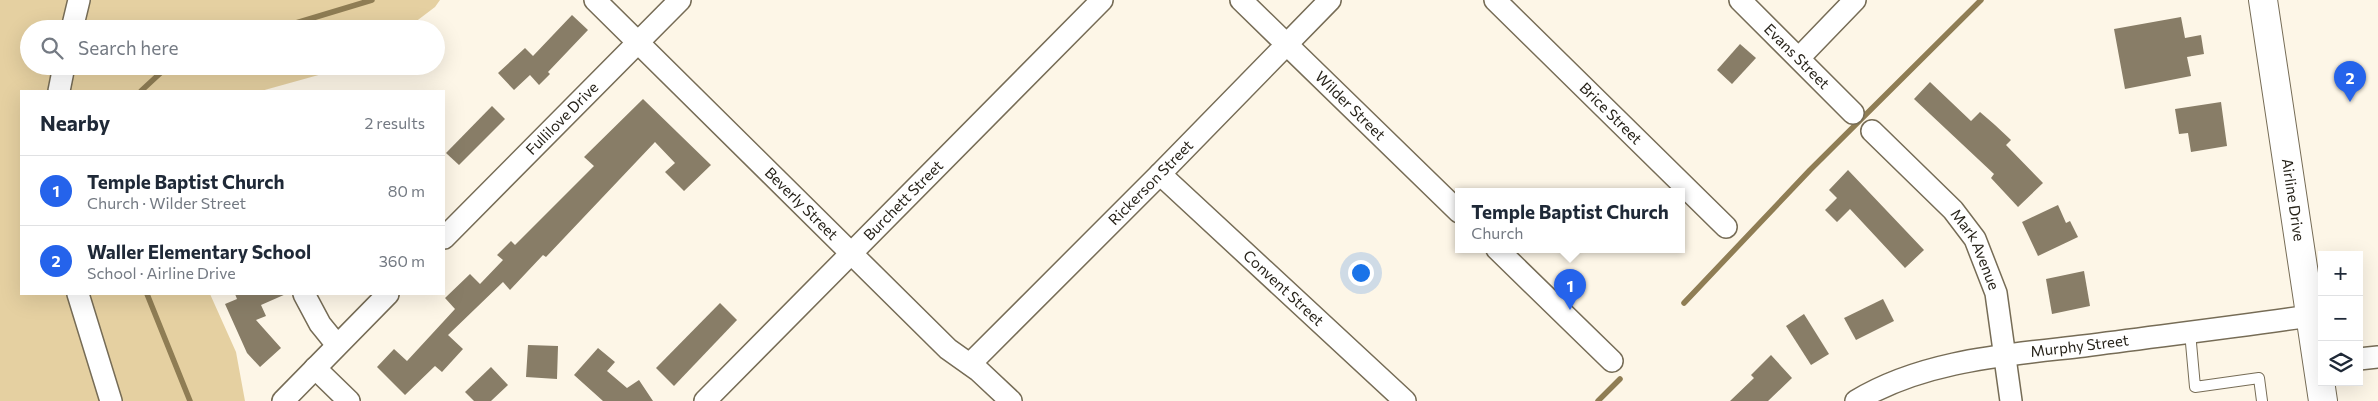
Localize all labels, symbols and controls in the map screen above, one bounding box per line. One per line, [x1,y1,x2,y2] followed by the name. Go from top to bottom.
[20,20,445,75] search box
[1761,20,1834,92] street label: Evans Street
[38,34,66,62] icon: search
[78,36,178,59] text: Search here
[2334,61,2366,102] pin: 2
[1312,67,1390,143] street label: Wilder Street
[522,78,602,158] street label: Fullilove Drive
[1576,78,1646,147] street label: Brice Street
[40,110,110,135] text: Nearby
[364,113,425,132] text: 2 results
[1104,136,1196,228] street label: Rickerson Street
[859,156,946,244] street label: Burchett Street
[2279,157,2309,242] street label: Airline Drive
[762,163,842,243] street label: Beverly Street
[87,170,285,193] text: Temple Baptist Church
[52,181,60,200] text: 1
[388,181,425,200] text: 80 m
[1455,188,1685,253] popup
[87,193,246,212] text: Church · Wilder Street
[1471,200,1669,223] text: Temple Baptist Church
[1947,205,2004,292] street label: Mark Avenue
[1471,223,1523,242] text: Church
[87,240,311,263] text: Waller Elementary School
[1240,246,1328,329] street label: Convent Street
[51,251,61,270] text: 2
[379,251,425,270] text: 360 m
[2318,251,2363,386] map controls
[2318,251,2363,296] button: +
[1348,260,1374,286] your location
[87,263,236,282] text: School · Airline Drive
[1554,269,1586,310] pin: 1
[2318,296,2363,341] button: −
[2029,330,2130,360] street label: Murphy Street
[2318,341,2363,386] button: layers

